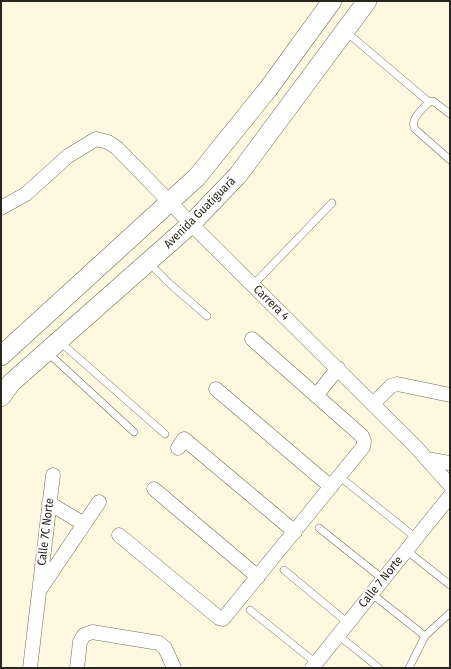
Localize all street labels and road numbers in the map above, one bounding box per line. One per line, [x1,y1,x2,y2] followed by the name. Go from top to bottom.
[161,174,239,252] street label: Avenida Guatiguará
[250,282,292,324] street label: Carrera 4
[35,497,57,567] street label: Calle 7C Norte
[356,553,406,611] street label: Calle 7 Norte

